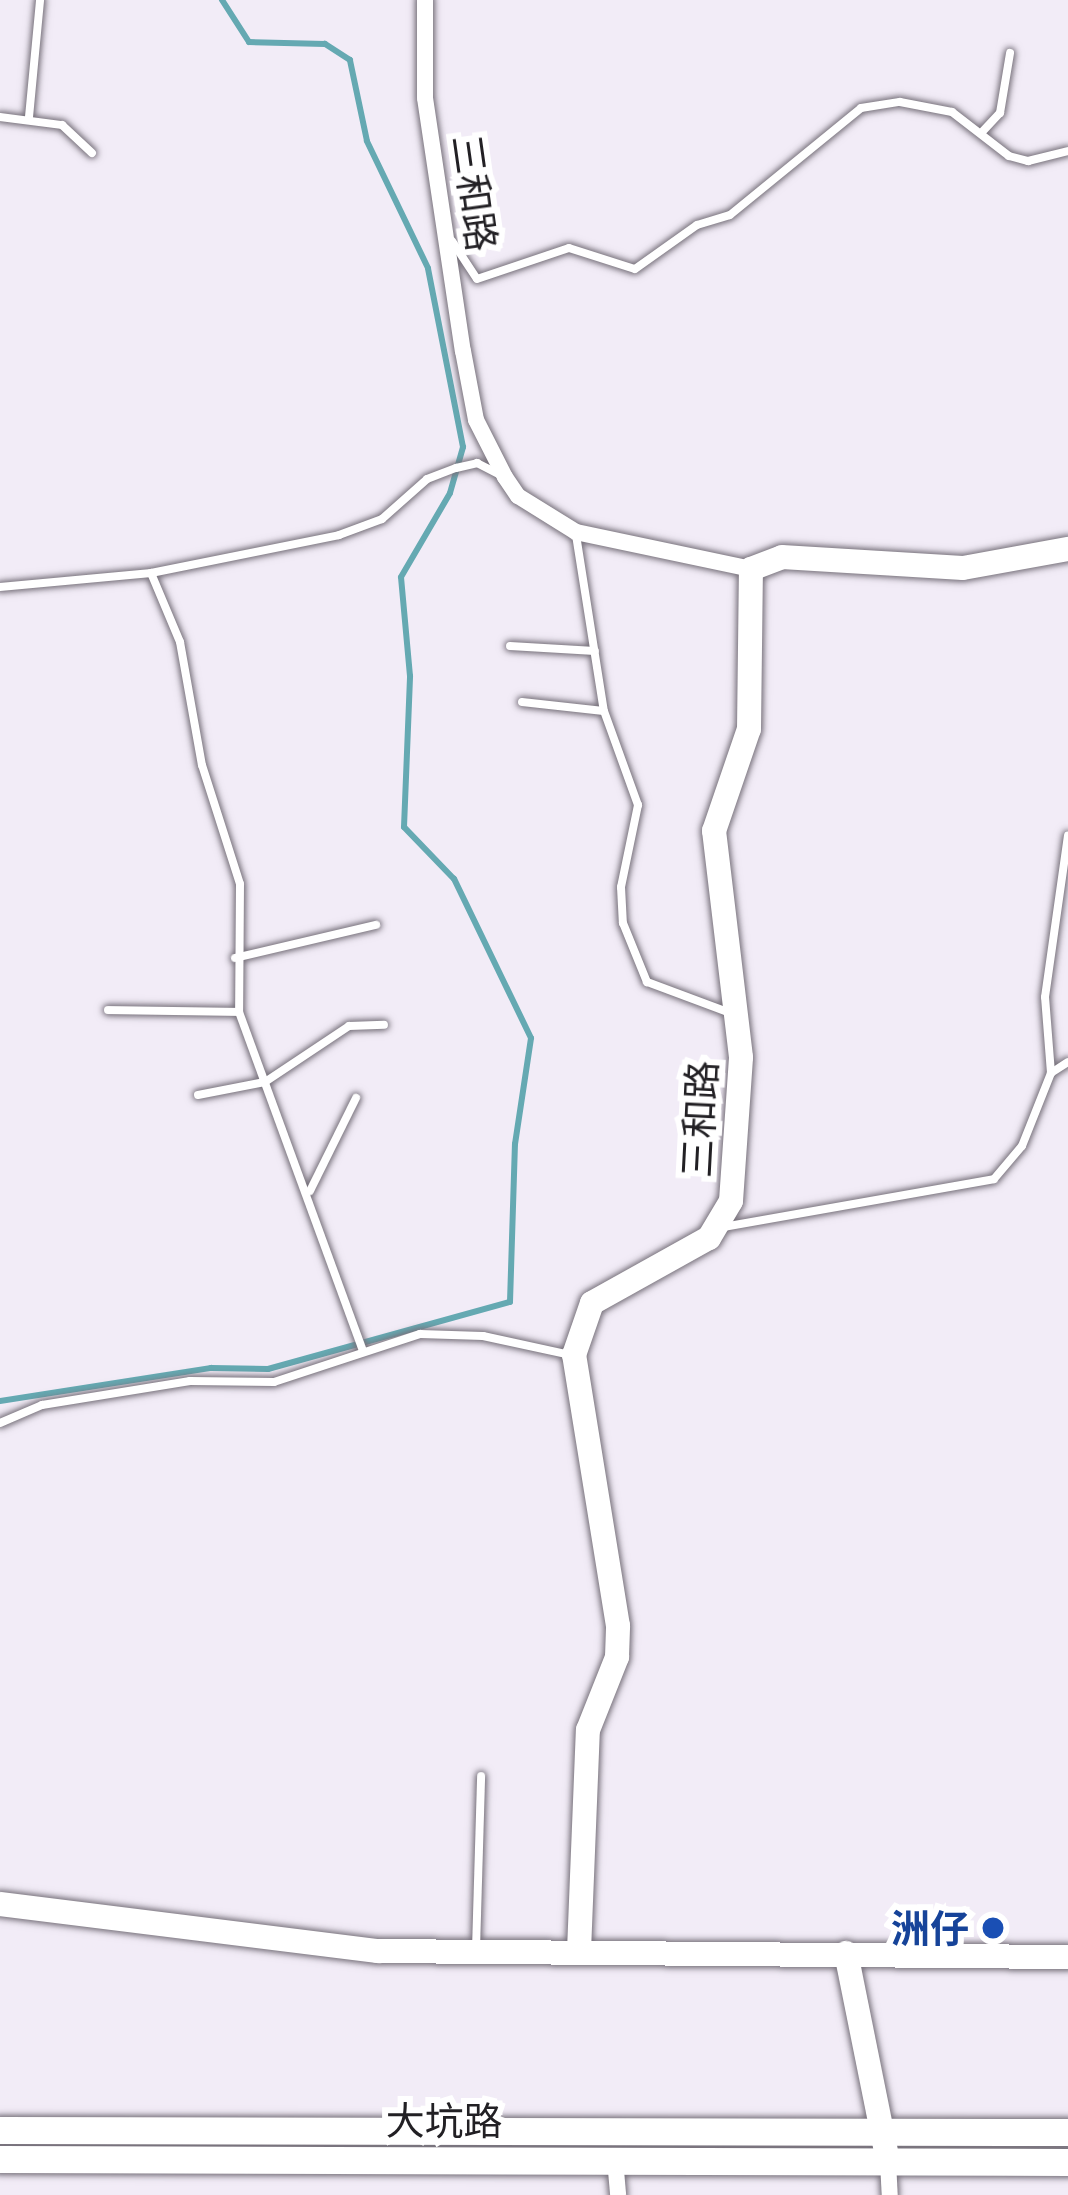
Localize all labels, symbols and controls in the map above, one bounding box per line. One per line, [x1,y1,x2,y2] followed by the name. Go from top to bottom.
[444,132,506,254] street label: 三和路
[673,1059,725,1179] street label: 三和路
[891,1905,969,1951] place label: 洲仔
[980,1915,1006,1941] marker: 洲仔
[386,2097,502,2143] street label: 大坑路

